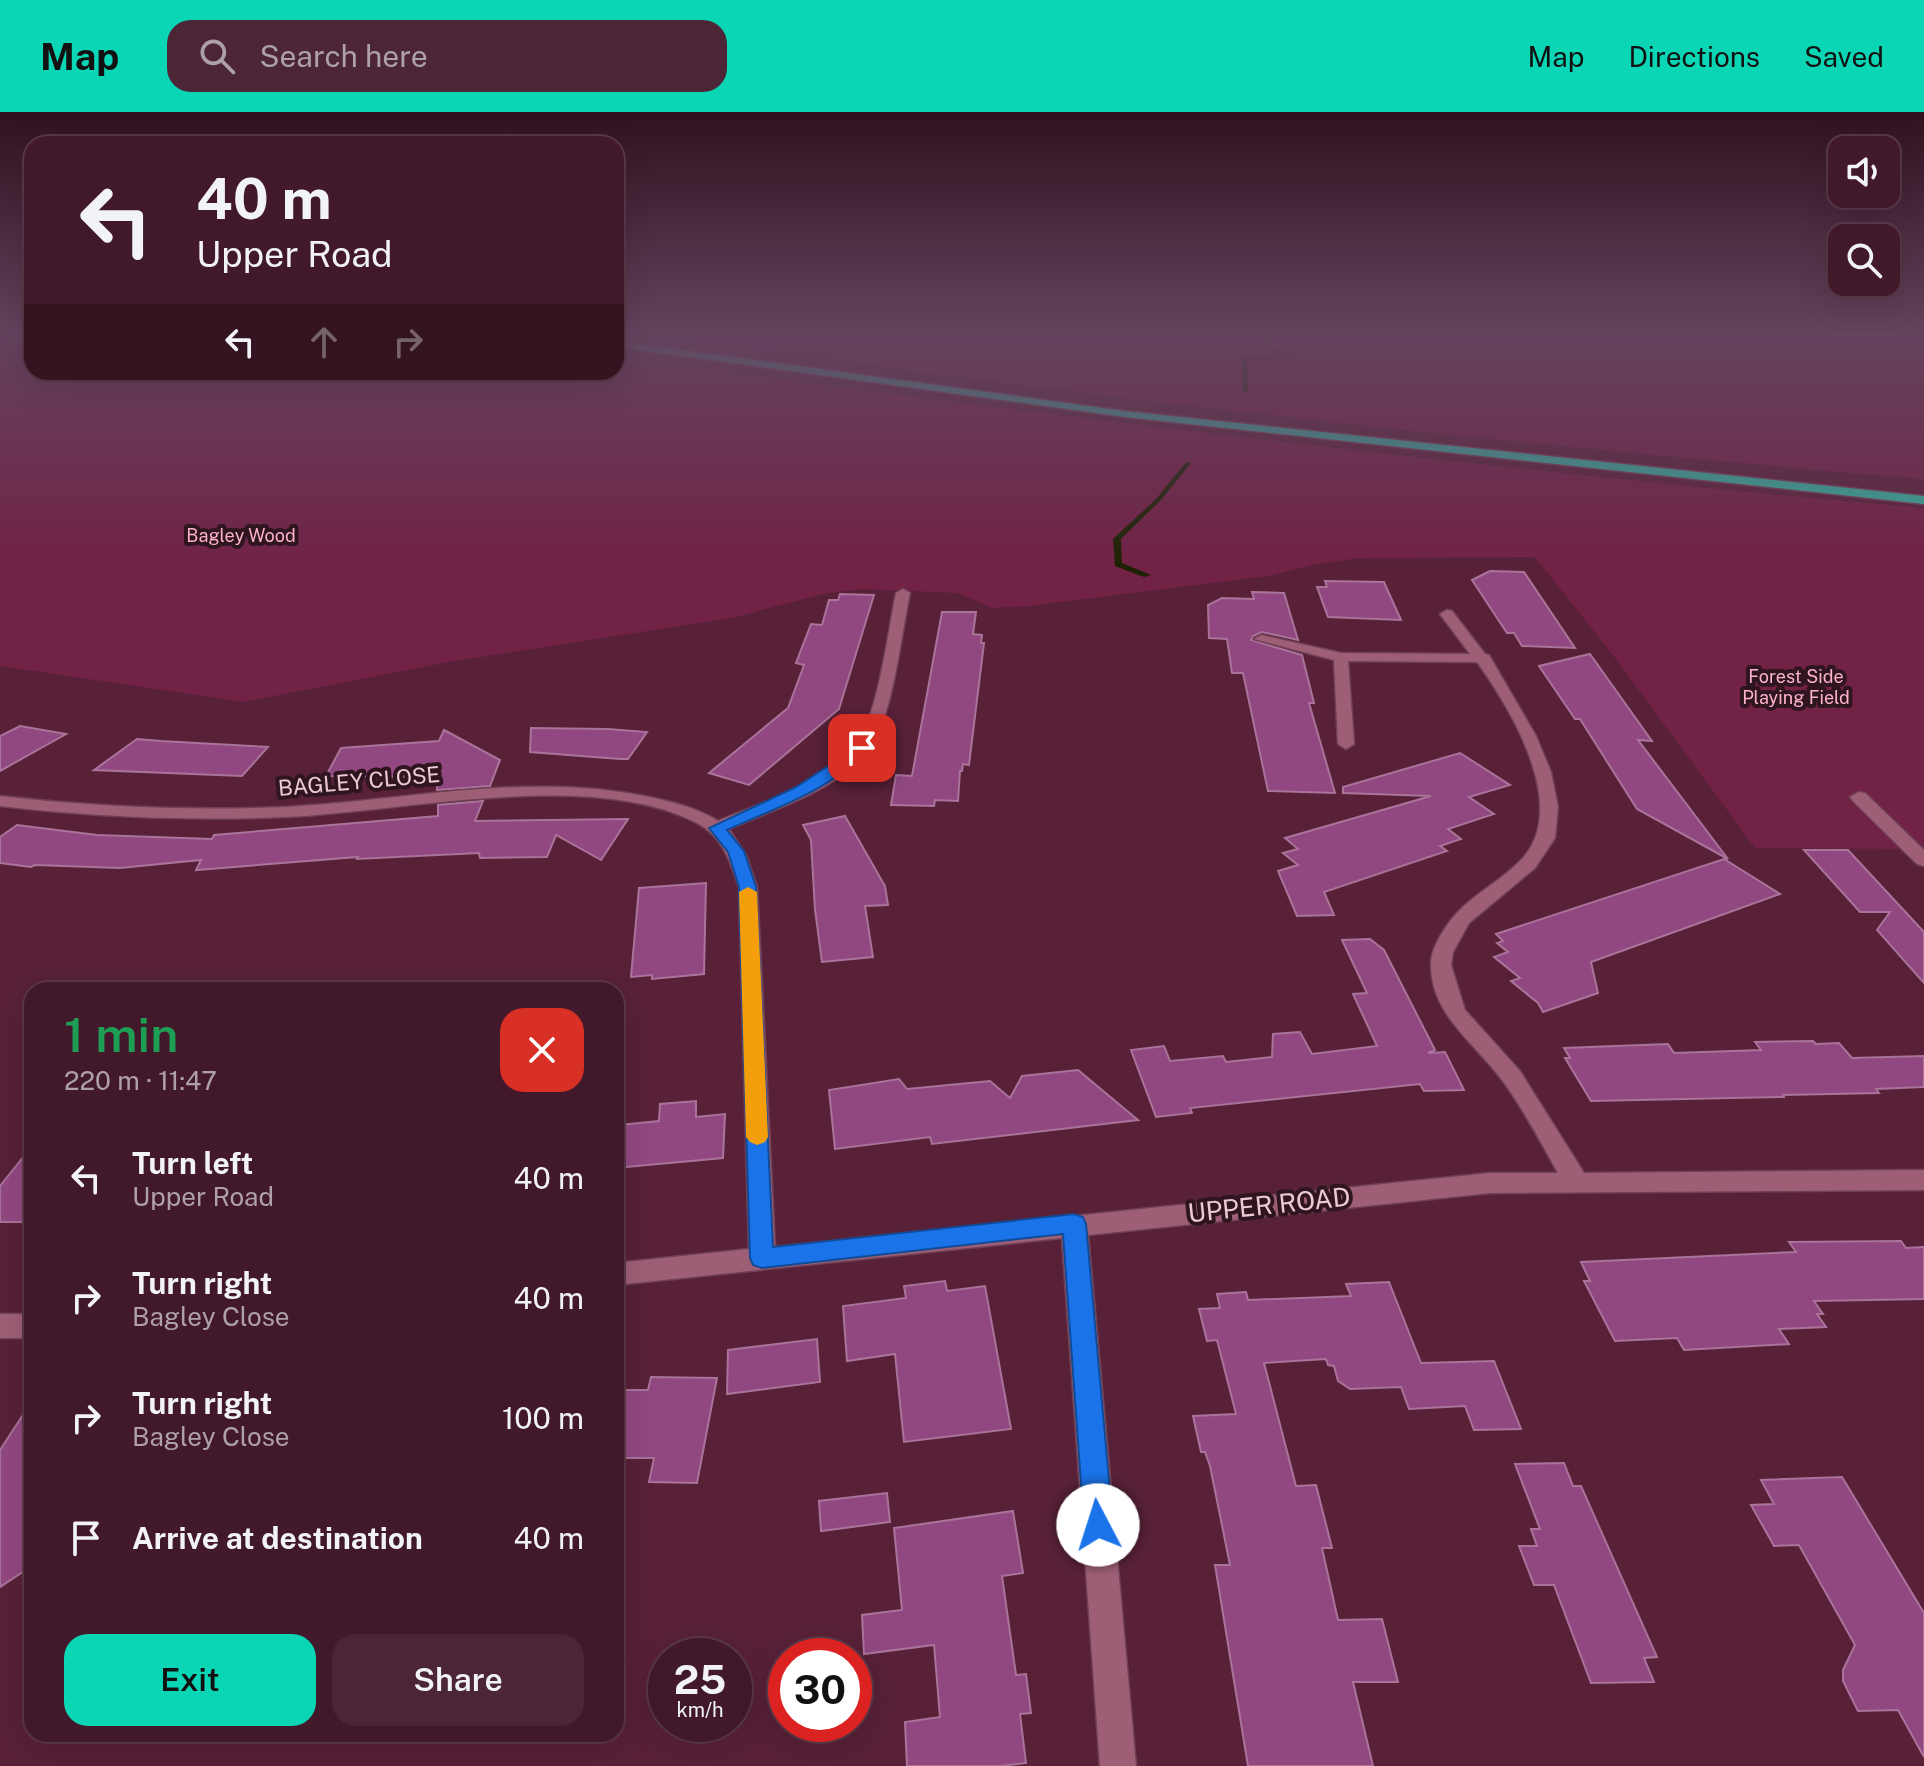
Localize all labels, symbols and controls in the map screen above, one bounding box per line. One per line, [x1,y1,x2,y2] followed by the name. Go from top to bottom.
[167,20,727,92] search box
[40,34,119,79] text: Map
[195,34,239,78] icon: search
[259,38,428,74] text: Search here
[1528,40,1584,73] text: Map
[1628,40,1760,73] text: Directions
[1804,40,1884,73] text: Saved
[1828,136,1900,296] map controls
[1828,136,1900,208] button: sound
[196,166,332,232] text: 40 m
[64,168,168,272] icon: left
[1828,224,1900,296] button: search
[196,233,393,275] text: Upper Road
[218,320,262,364] icon: left
[302,320,346,364] icon: ahead
[386,320,430,364] icon: right
[186,525,296,546] park label: Bagley Wood
[1742,666,1850,708] park label: Forest Side Playing Field
[828,714,896,782] pin
[840,726,884,770] icon: arrive
[277,761,441,801] street label: BAGLEY CLOSE
[64,1006,178,1063] text: 1 min
[500,1008,584,1092] button: close
[64,1065,217,1096] text: 220 m · 11:47
[132,1145,253,1181] text: Turn left
[64,1156,108,1200] icon: left
[514,1160,584,1196] text: 40 m
[132,1181,274,1212] text: Upper Road
[1186,1181,1352,1228] street label: UPPER ROAD
[132,1265,272,1301] text: Turn right
[64,1276,108,1320] icon: right
[514,1280,584,1316] text: 40 m
[132,1301,290,1332] text: Bagley Close
[132,1385,272,1421] text: Turn right
[64,1396,108,1440] icon: right
[502,1400,584,1436] text: 100 m
[132,1421,290,1452] text: Bagley Close
[1056,1483,1140,1567] position arrow
[64,1516,108,1560] icon: arrive
[132,1520,423,1556] text: Arrive at destination
[514,1520,584,1556] text: 40 m
[64,1634,316,1726] button: Exit
[332,1634,584,1726] button: Share
[768,1638,872,1742] speed limit sign: 30
[674,1656,726,1703] text: 25
[676,1698,724,1722] text: km/h

